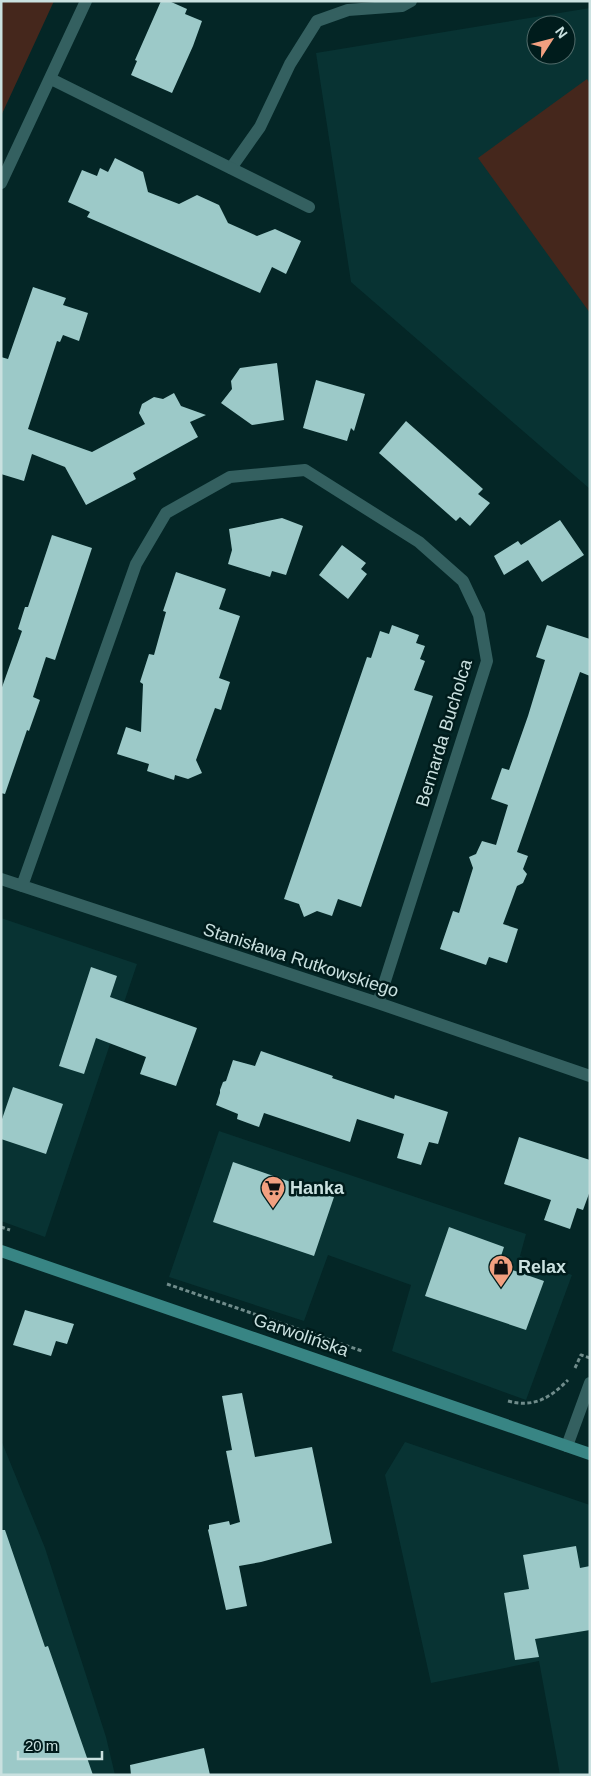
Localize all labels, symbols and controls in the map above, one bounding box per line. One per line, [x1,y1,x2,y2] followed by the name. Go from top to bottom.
[526,15,576,65] north arrow
[552,24,571,41] text: N
[412,656,476,809] street label: Bernarda Bucholca
[201,919,401,1001] street label: Stanisława Rutkowskiego
[260,1175,286,1209] supermarket icon: Hanka
[290,1178,345,1198] place label: Hanka
[488,1254,514,1288] shop icon: Relax
[518,1257,566,1277] place label: Relax
[251,1309,352,1361] street label: Garwolińska
[18,1728,101,1760] scale bar
[25,1737,58,1754] text: 20 m

